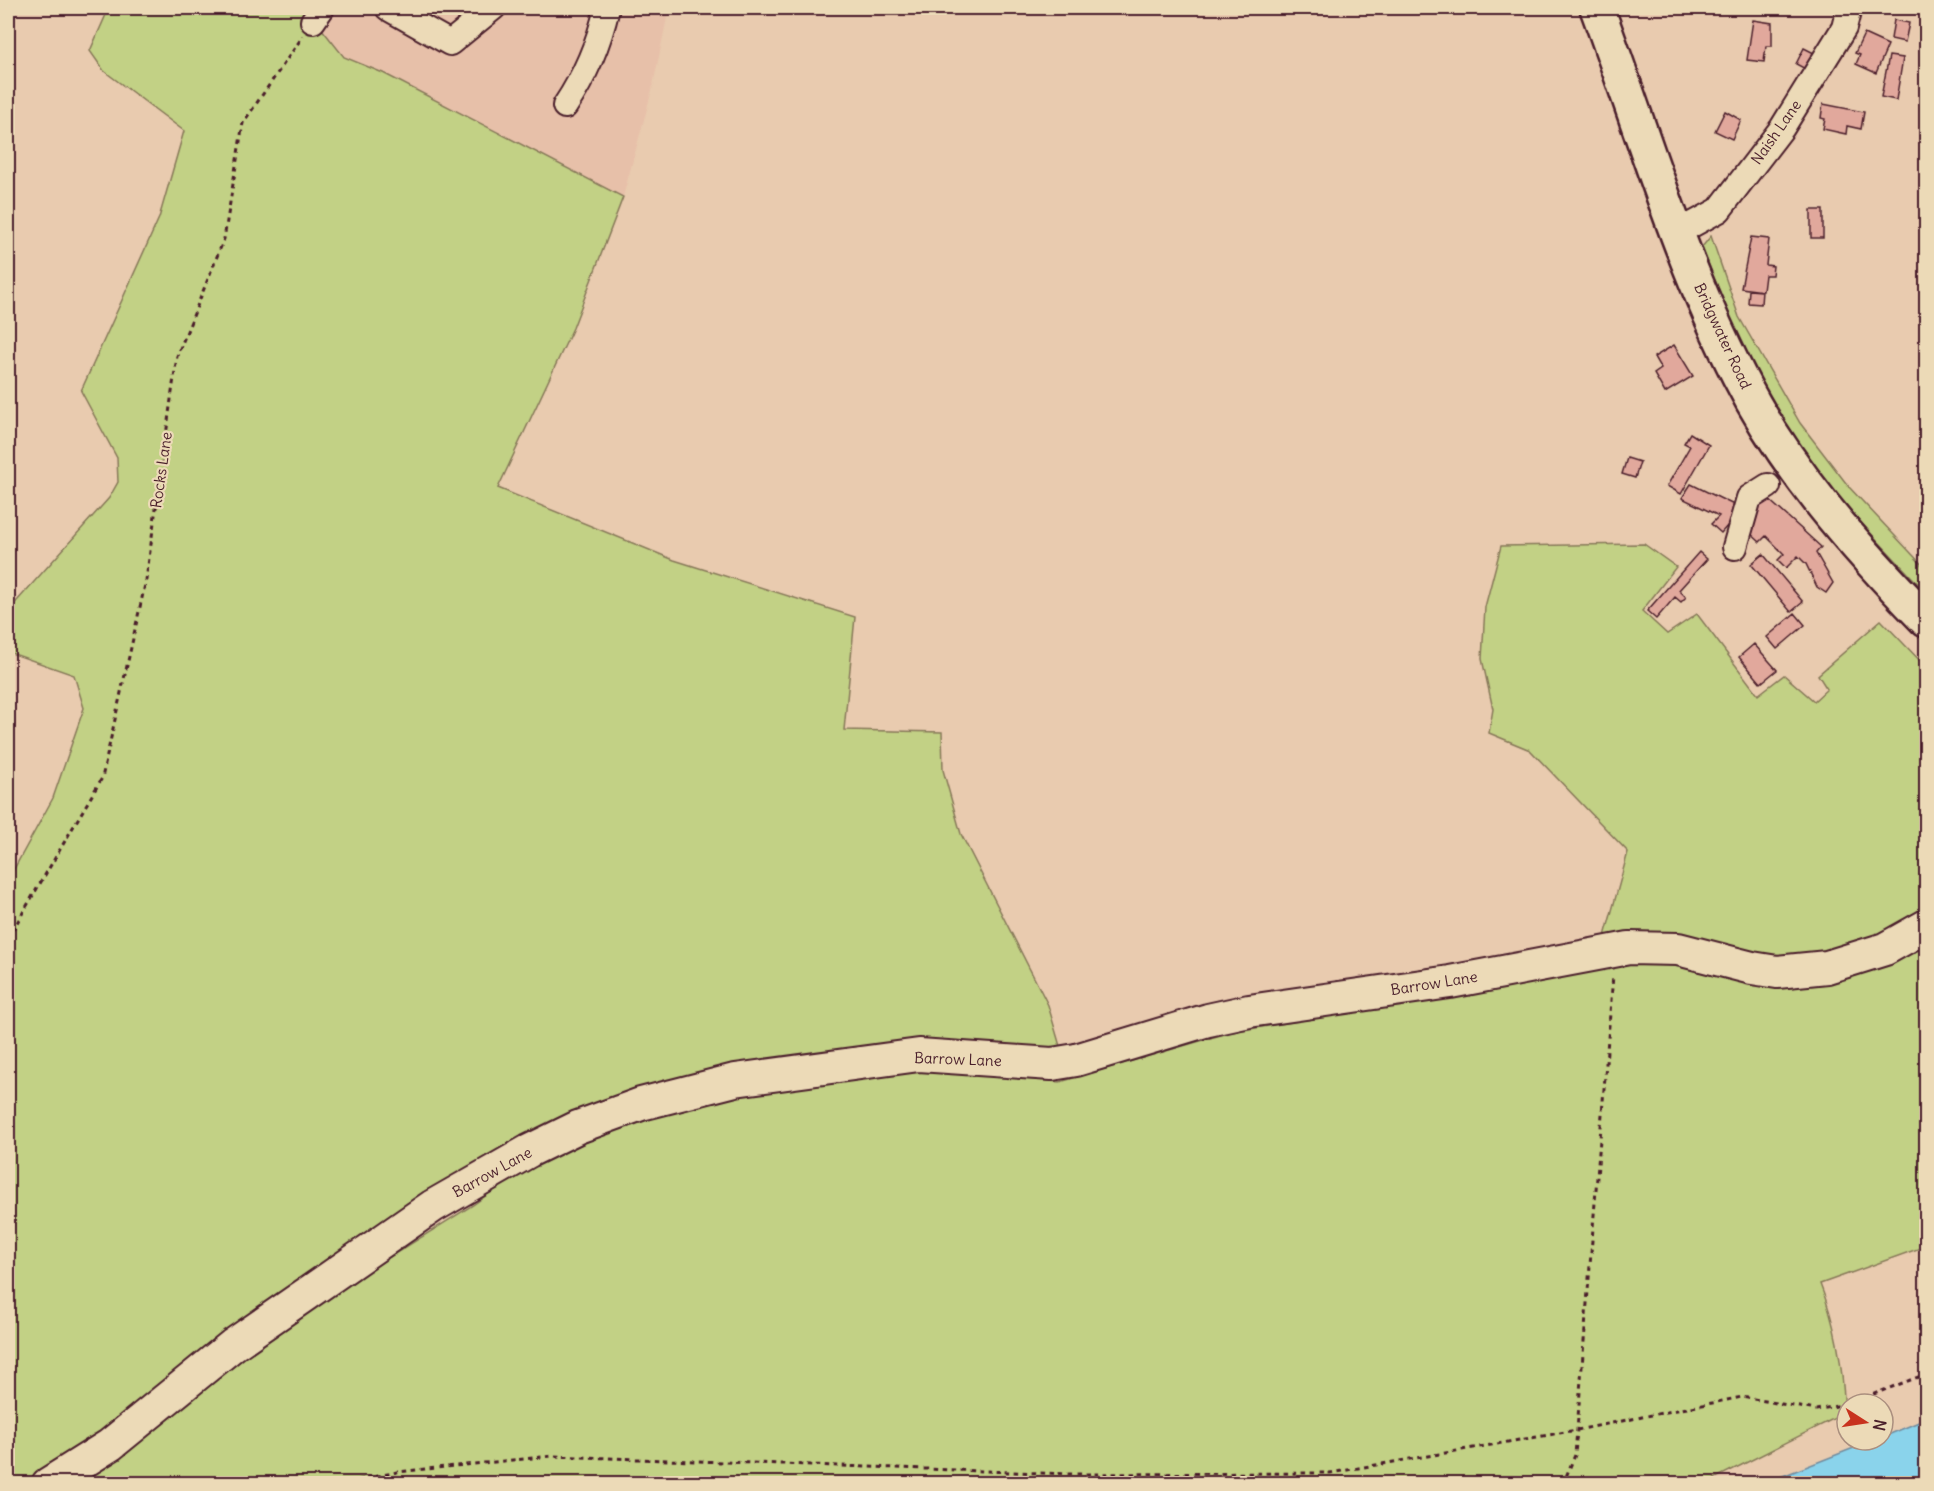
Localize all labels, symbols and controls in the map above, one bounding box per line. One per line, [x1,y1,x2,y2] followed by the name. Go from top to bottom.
[1747,96,1805,168] street label: Naish Lane
[1690,280,1756,392] street label: Bridgwater Road
[146,431,176,509] street label: Rocks Lane
[1389,967,1479,999] street label: Barrow Lane
[914,1048,1002,1070] street label: Barrow Lane
[449,1142,535,1202] street label: Barrow Lane
[1835,1392,1895,1452] north arrow
[1869,1418,1891,1433] text: N

